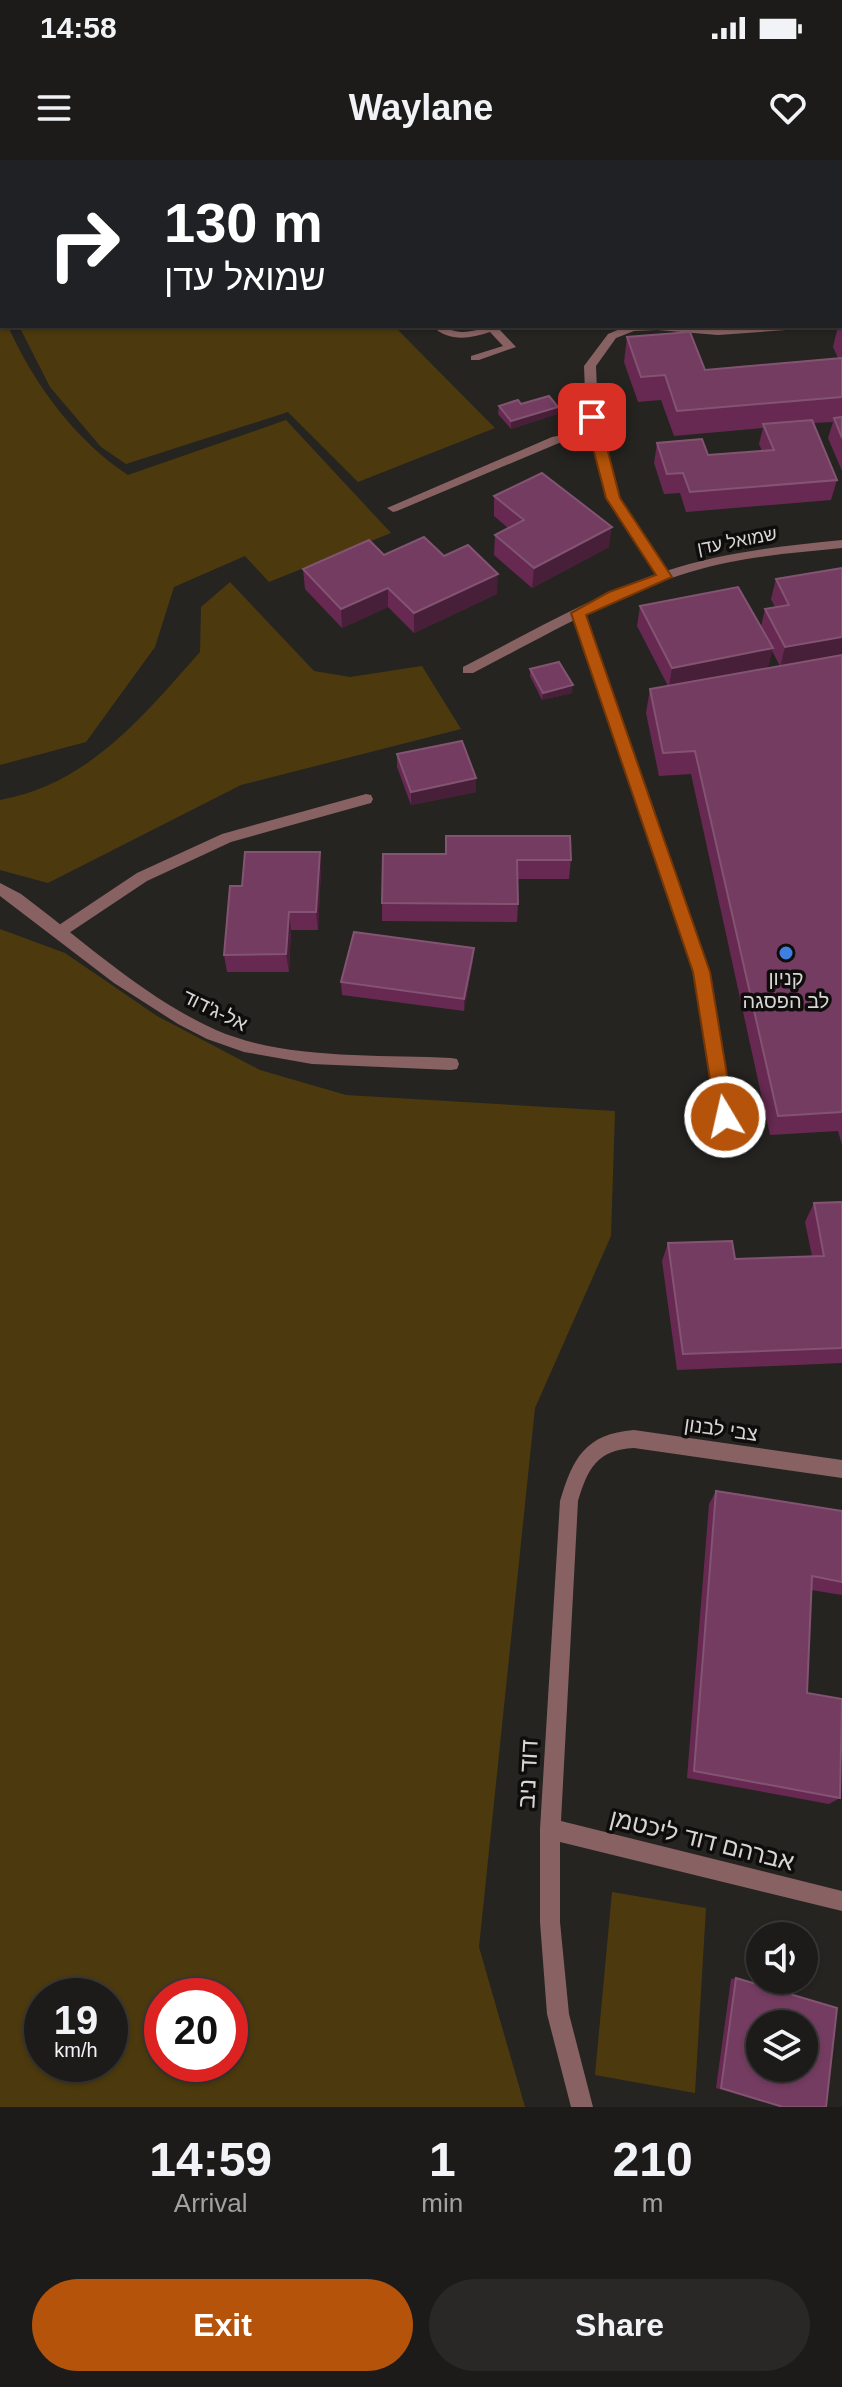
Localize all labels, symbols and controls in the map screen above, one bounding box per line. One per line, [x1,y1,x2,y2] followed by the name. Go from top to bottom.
[40,11,117,44] text: 14:58
[32,86,76,130] icon: menu
[766,86,810,130] icon: heart
[349,87,493,128] text: Waylane
[164,191,323,254] text: 130 m
[32,192,136,296] icon: right
[164,257,326,298] text: שמואל עדן
[558,383,626,451] pin
[570,395,614,439] icon: arrive
[695,523,779,559] street label: שמואל עדן
[777,944,795,962] marker: קניון לב הפסגה
[743,967,829,1012] place label: קניון לב הפסגה
[179,985,251,1035] street label: אל-ג'דוד
[683,1075,767,1159] position arrow
[683,1413,759,1445] street label: צבי לבנון
[512,1739,543,1809] street label: דוד ניב
[607,1804,797,1875] street label: אברהם דוד ליכטמן
[746,1922,818,2082] map controls
[746,1922,818,1994] button: sound
[144,1978,248,2082] speed limit sign: 20
[54,1998,98,2042] text: 19
[746,2010,818,2082] button: layers
[54,2039,98,2061] text: km/h
[149,2133,272,2186] text: 14:59
[429,2133,456,2186] text: 1
[613,2133,693,2186] text: 210
[174,2188,248,2218] text: Arrival
[421,2188,463,2218] text: min
[642,2188,663,2218] text: m
[32,2279,413,2371] button: Exit
[429,2279,810,2371] button: Share

